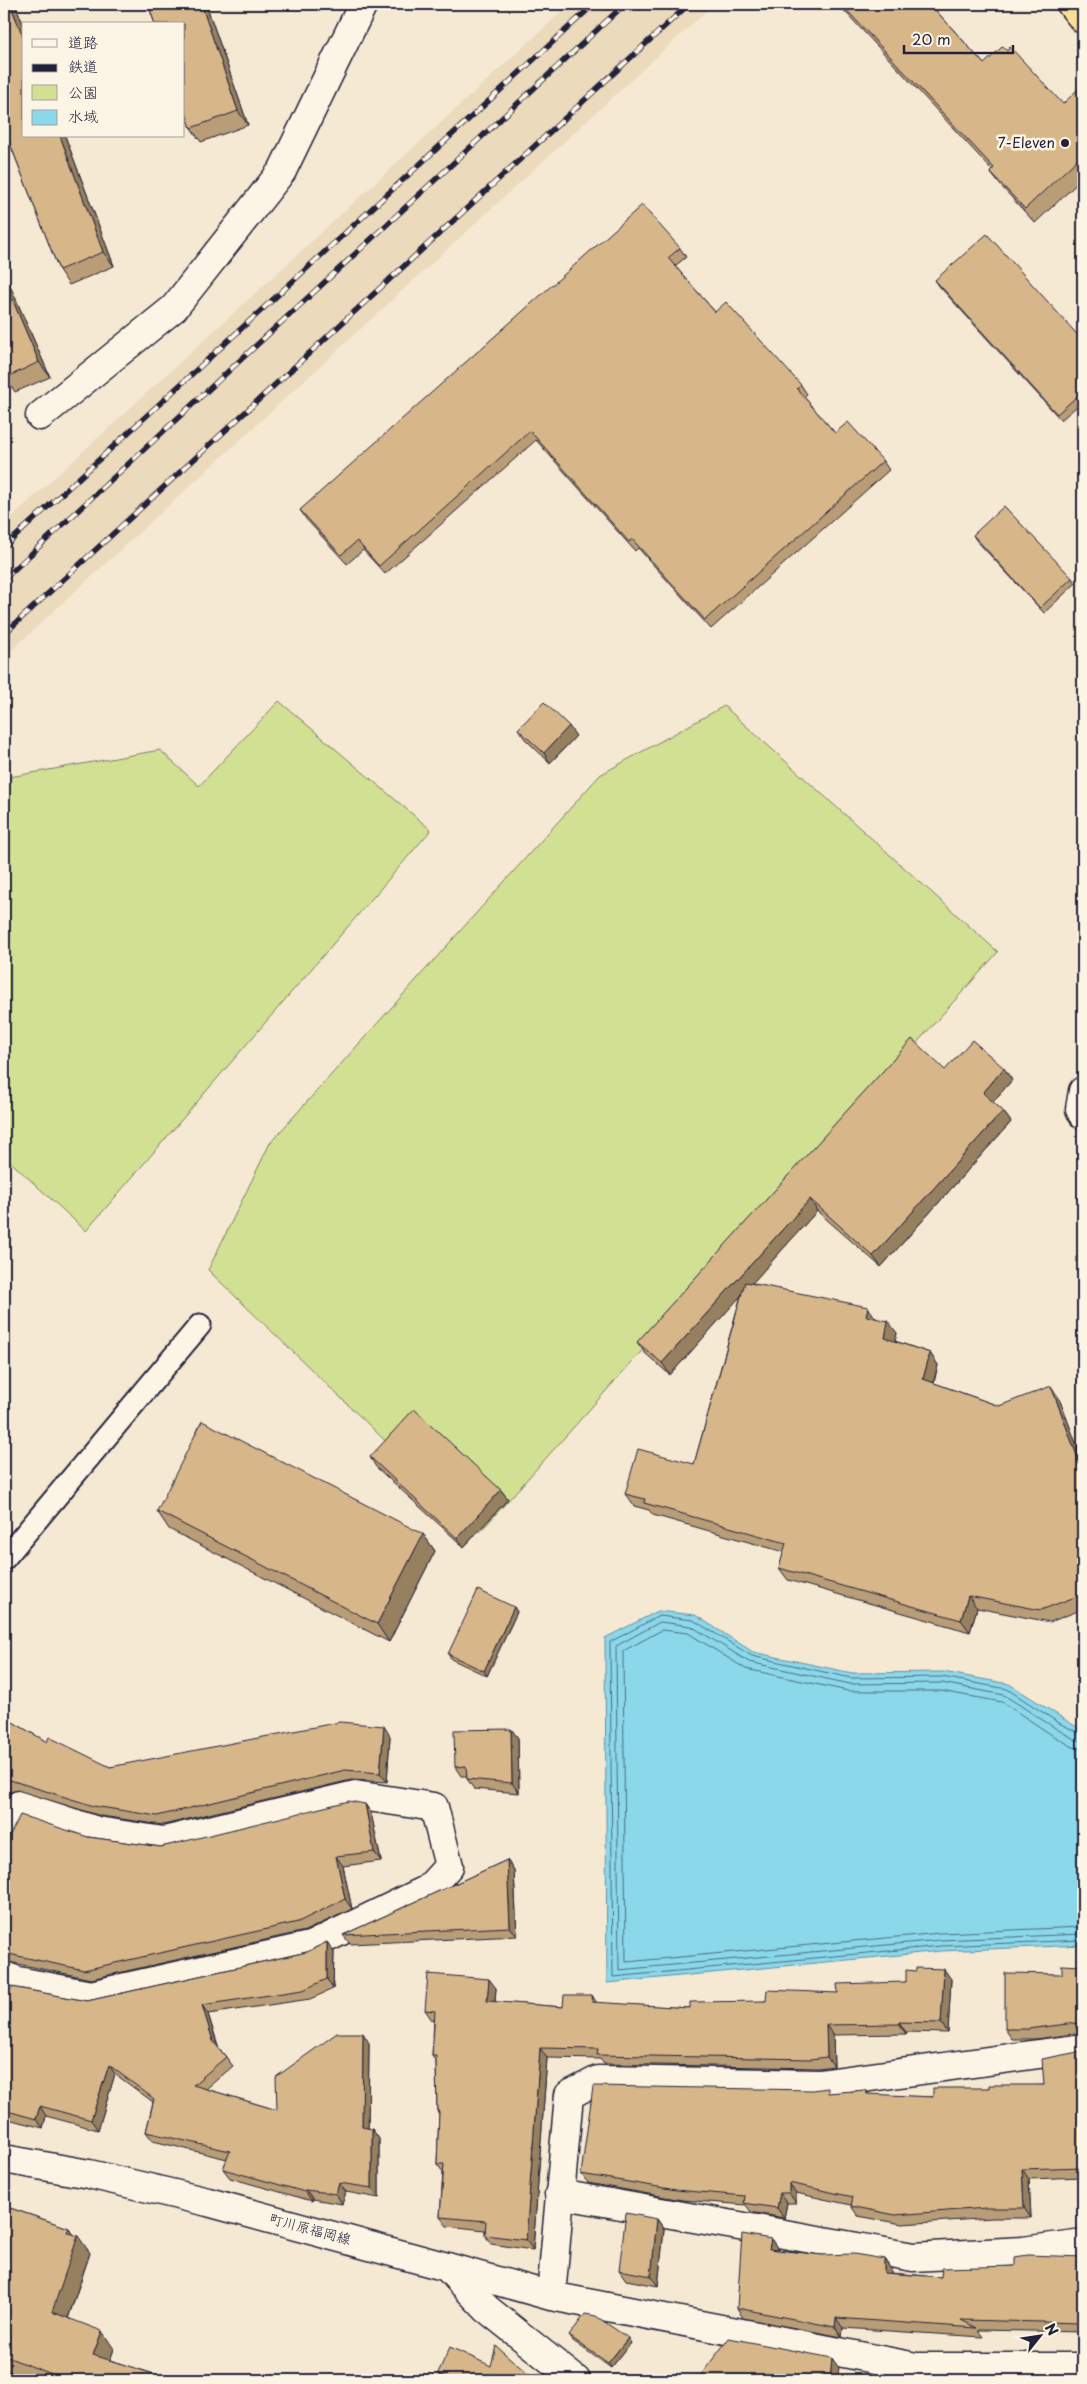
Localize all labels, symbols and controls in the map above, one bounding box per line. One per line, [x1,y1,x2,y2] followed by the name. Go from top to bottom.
[22,22,185,138] legend
[904,22,1013,54] scale bar
[912,27,951,50] text: 20 m
[68,30,98,53] text: 道路
[68,54,98,77] text: 鉄道
[68,80,98,103] text: 公園
[68,104,98,127] text: 水域
[998,132,1055,153] place label: 7-Eleven
[1059,137,1071,149] marker: 7-Eleven
[267,2208,353,2250] street label: 町川原福岡線
[1014,2312,1064,2362] north arrow
[1040,2319,1064,2339] text: N

